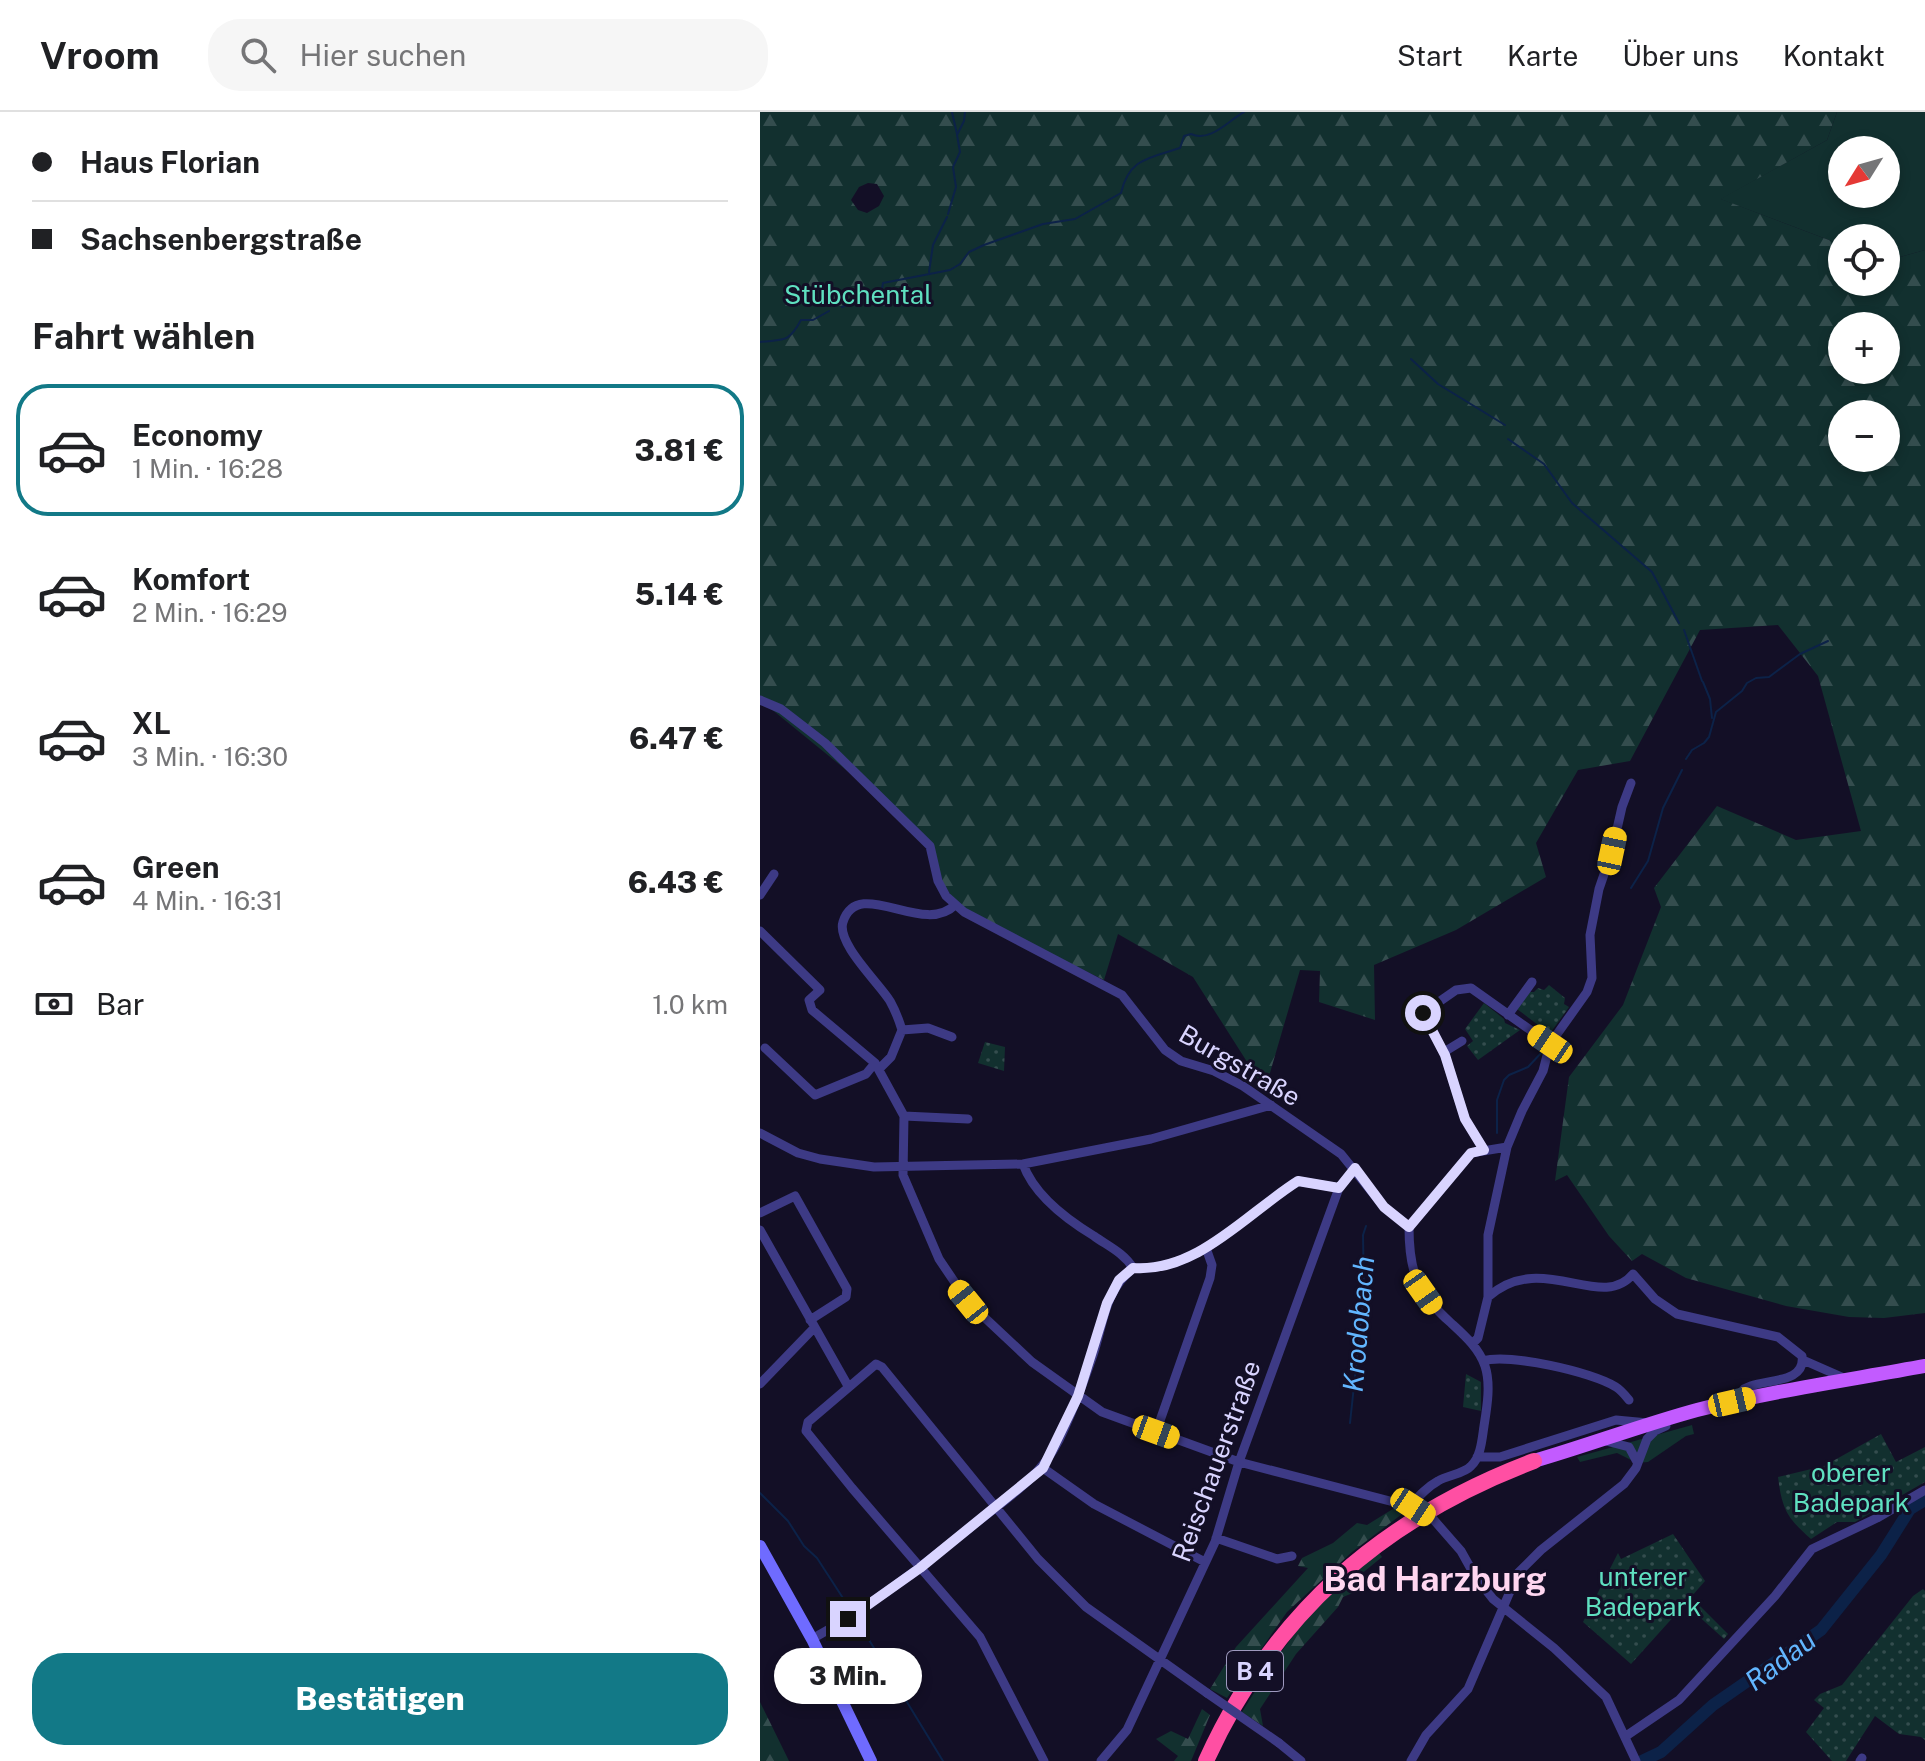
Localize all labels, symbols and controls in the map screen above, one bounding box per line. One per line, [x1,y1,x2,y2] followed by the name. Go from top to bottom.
[208,19,768,91] search box
[40,33,160,78] text: Vroom
[236,33,280,77] icon: search
[300,37,466,73] text: Hier suchen
[1397,39,1463,72] text: Start
[1507,39,1578,72] text: Karte
[1622,39,1739,72] text: Über uns
[1783,39,1885,72] text: Kontakt
[1828,136,1900,208] north arrow
[1828,136,1900,472] map controls
[80,144,260,180] text: Haus Florian
[80,221,362,257] text: Sachsenbergstraße
[1828,224,1900,296] button: locate
[784,279,932,310] park label: Stübchental
[1828,312,1900,384] button: +
[32,315,255,357] text: Fahrt wählen
[1828,400,1900,472] button: −
[36,414,108,486] icon: car
[132,417,263,453] text: Economy
[634,432,724,468] text: 3.81 €
[132,453,283,484] text: 1 Min. · 16:28
[36,558,108,630] icon: car
[132,561,250,597] text: Komfort
[635,576,724,612] text: 5.14 €
[132,597,287,628] text: 2 Min. · 16:29
[36,702,108,774] icon: car
[132,705,171,741] text: XL
[629,720,724,756] text: 6.47 €
[132,741,288,772] text: 3 Min. · 16:30
[1595,825,1629,877] car
[36,846,108,918] icon: car
[132,849,219,885] text: Green
[628,864,724,900] text: 6.43 €
[132,885,283,916] text: 4 Min. · 16:31
[32,982,76,1026] icon: cash
[96,986,144,1022] text: Bar
[652,989,728,1020] text: 1.0 km
[1405,995,1441,1031] route start
[1174,1018,1306,1112] street label: Burgstraße
[1523,1021,1577,1067] car
[1336,1255,1380,1393] water label: Krodobach
[1399,1265,1447,1319] car
[944,1276,992,1328] car
[1165,1356,1267,1566] street label: Reischauerstraße
[1706,1385,1758,1419] car
[1129,1413,1183,1451] car
[1793,1457,1909,1518] park label: oberer Badepark
[1386,1484,1440,1530] car
[1323,1559,1547,1599] district label: Bad Harzburg
[1585,1561,1701,1622] park label: unterer Badepark
[830,1601,866,1637] route end
[1738,1623,1822,1697] water label: Radau
[774,1647,922,1703] callout: 3 Min.
[1227,1651,1283,1691] road number: B 4
[32,1653,728,1745] button: Bestätigen
[809,1660,887,1691] text: 3 Min.

